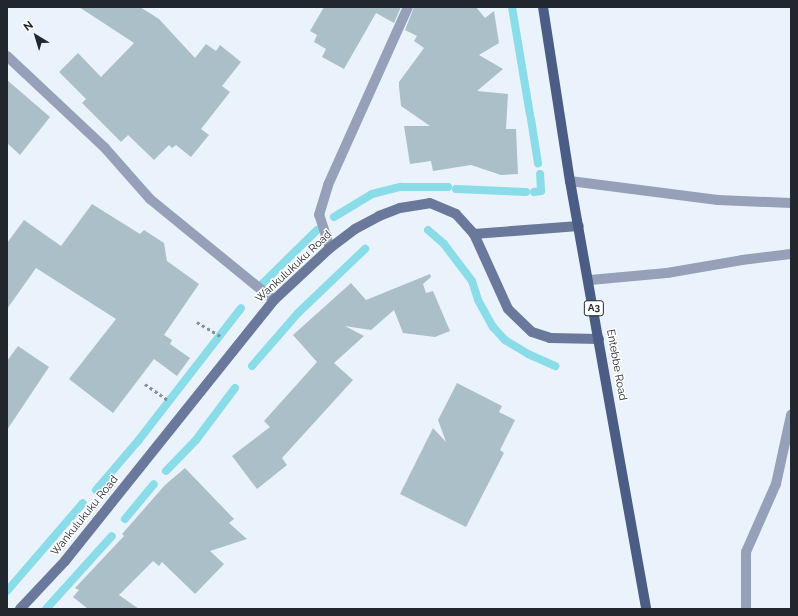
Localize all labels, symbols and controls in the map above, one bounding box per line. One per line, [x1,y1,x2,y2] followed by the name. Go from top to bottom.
[16,16,56,56] north arrow
[21,18,36,34] text: N
[253,228,335,306] street label: Wankulukuku Road
[583,300,605,316] road number: A3
[603,328,629,402] street label: Entebbe Road
[49,473,121,559] street label: Wankulukuku Road

